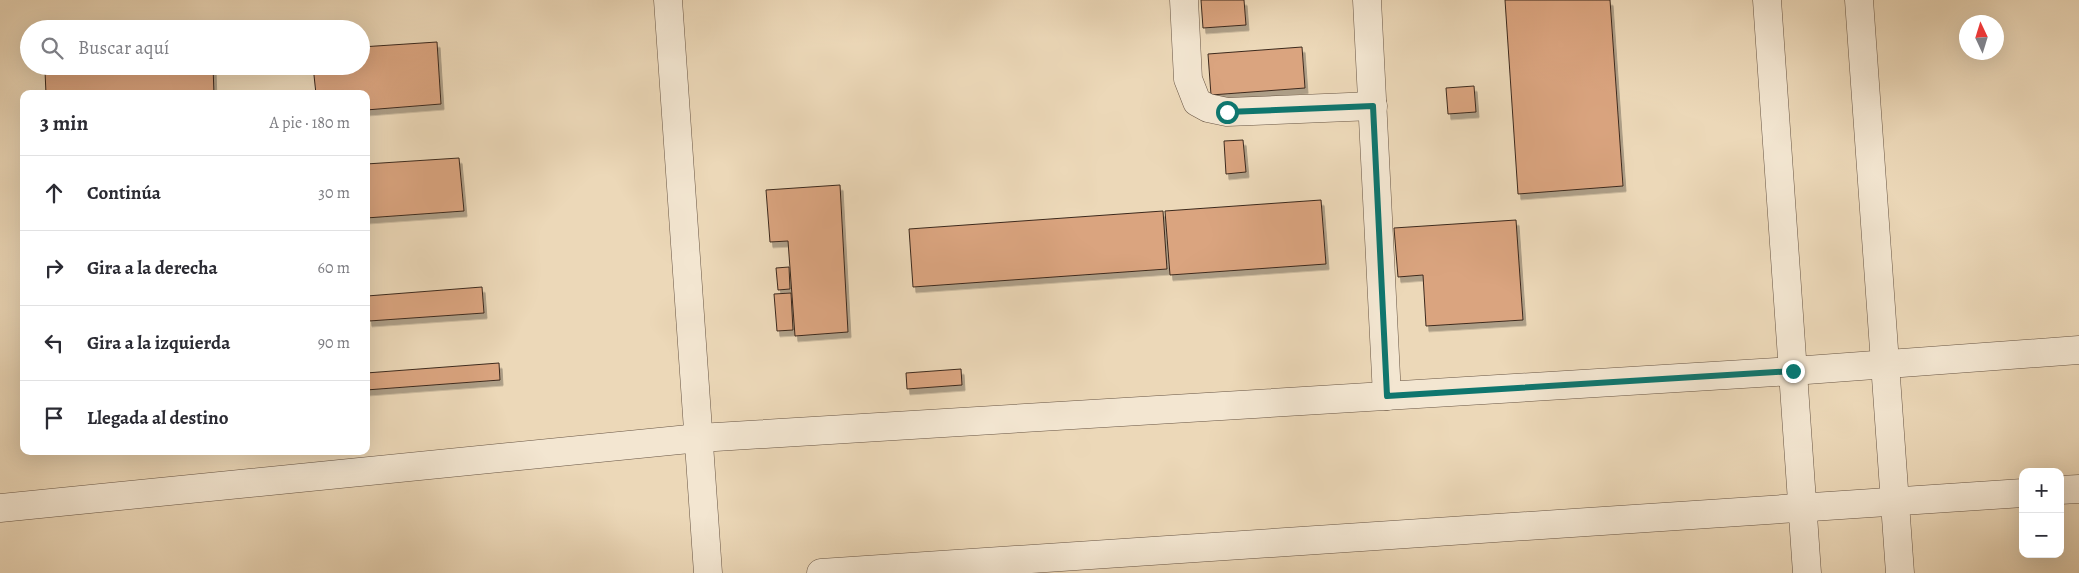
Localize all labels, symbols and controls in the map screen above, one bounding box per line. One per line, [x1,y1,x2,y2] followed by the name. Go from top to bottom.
[1959,15,2004,60] north arrow
[20,20,370,75] search box
[38,34,66,62] icon: search
[78,35,169,61] text: Buscar aquí
[1216,101,1239,124] route start
[40,109,88,137] text: 3 min
[270,112,350,134] text: A pie · 180 m
[40,179,68,207] icon: ahead
[87,180,161,206] text: Continúa
[318,182,350,204] text: 30 m
[40,254,68,282] icon: right
[87,255,218,281] text: Gira a la derecha
[318,257,350,279] text: 60 m
[40,329,68,357] icon: left
[87,330,230,356] text: Gira a la izquierda
[318,332,350,354] text: 90 m
[1782,360,1805,383] route end
[40,404,68,432] icon: arrive
[87,405,229,431] text: Llegada al destino
[2019,468,2064,558] map controls
[2019,468,2064,513] button: +
[2019,513,2064,558] button: −

